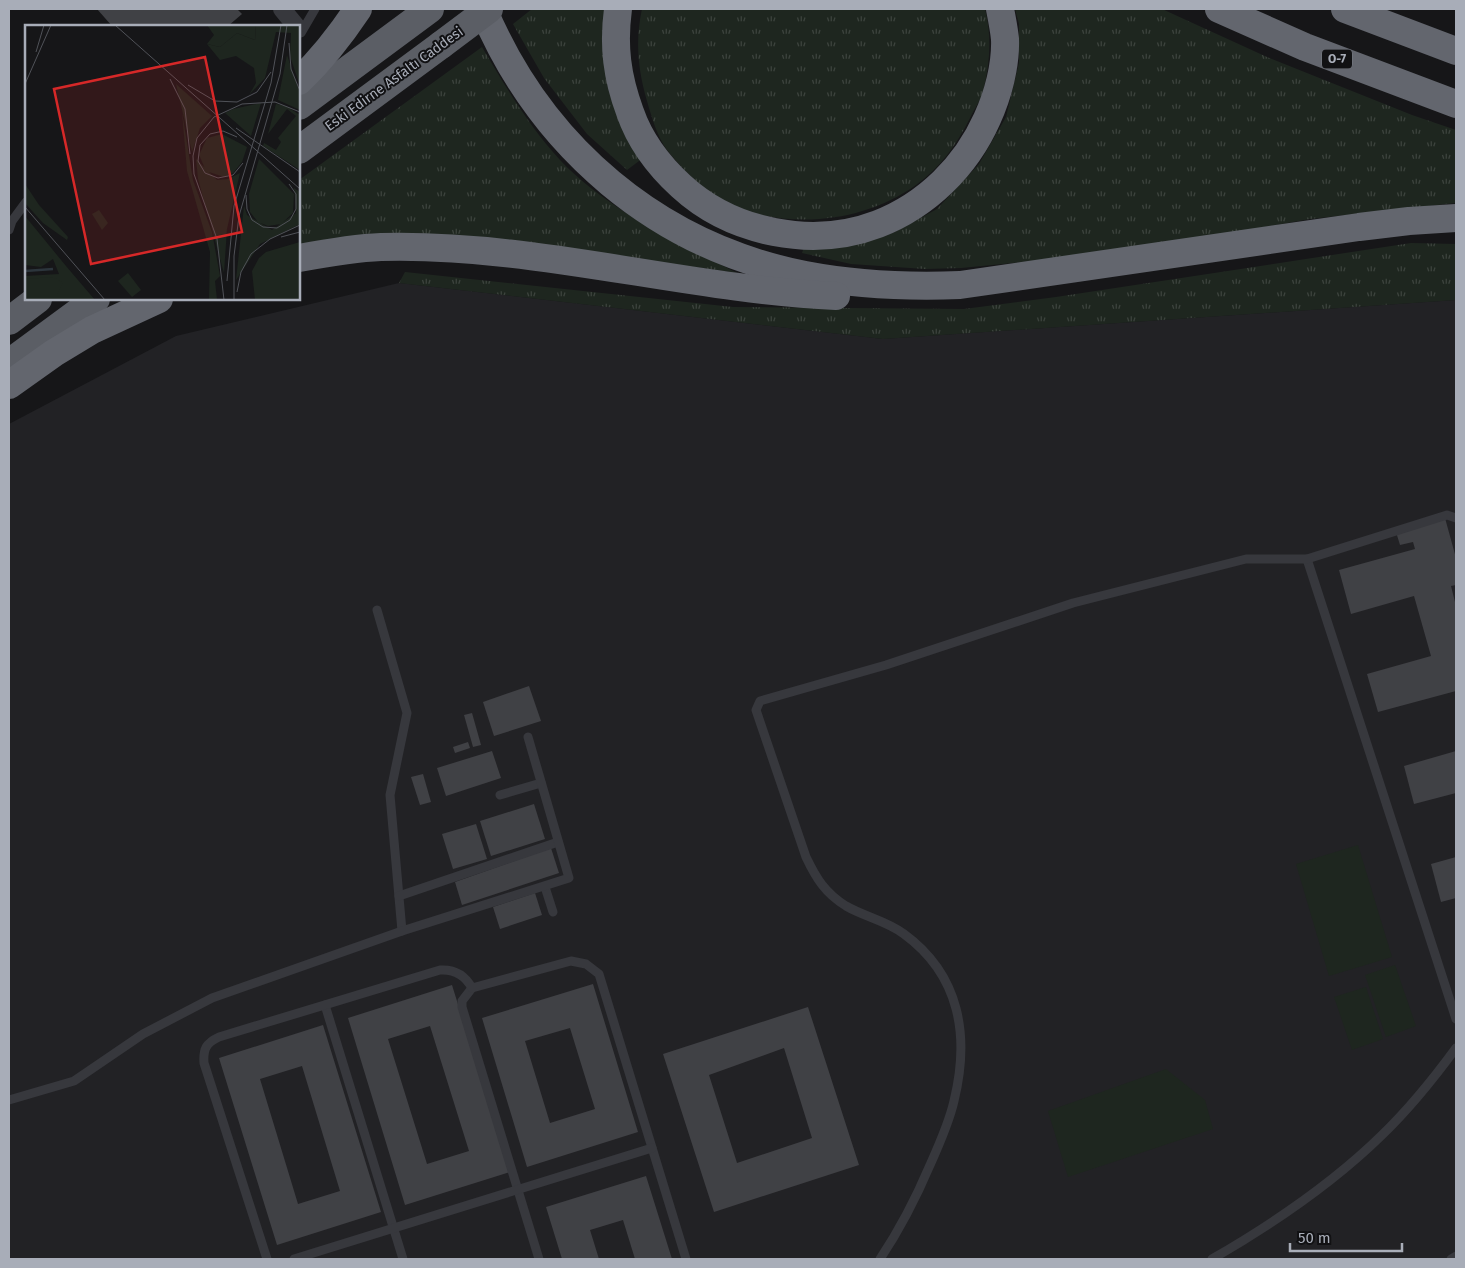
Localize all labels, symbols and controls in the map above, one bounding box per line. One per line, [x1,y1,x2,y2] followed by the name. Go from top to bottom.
[322,23,466,135] street label: Eski Edirne Asfaltı Caddesi
[25,25,300,300] inset map
[1322,50,1352,68] road number: O-7
[1290,1220,1402,1252] scale bar
[1298,1229,1331,1247] text: 50 m

